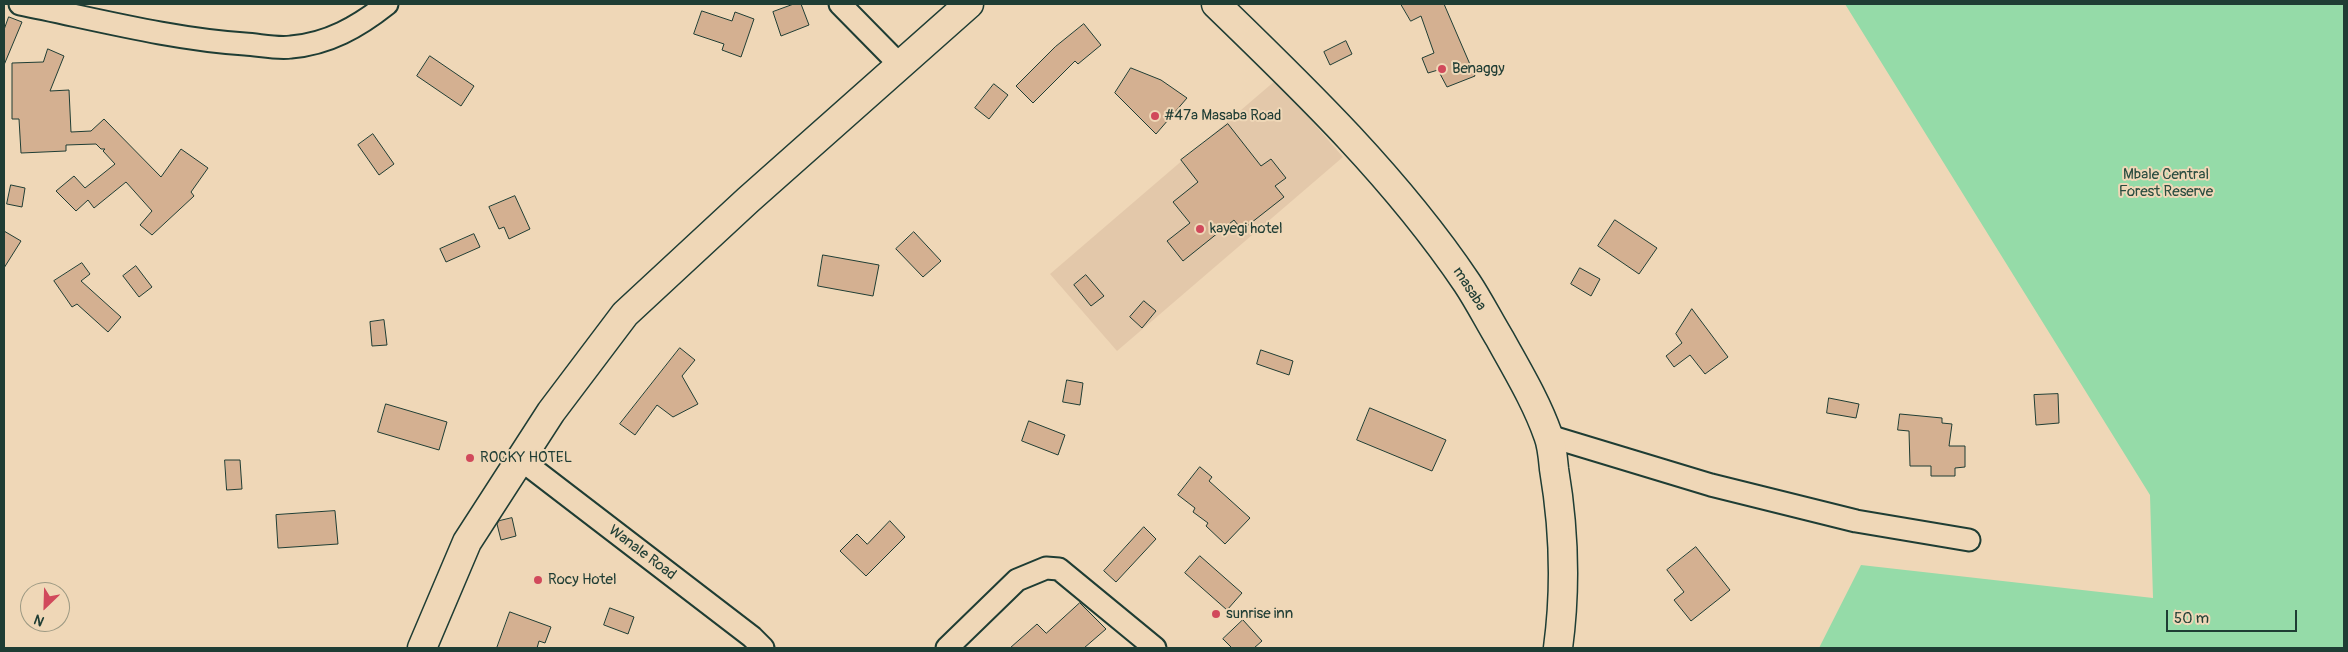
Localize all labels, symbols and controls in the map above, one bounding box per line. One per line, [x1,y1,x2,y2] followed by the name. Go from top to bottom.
[1452,60,1505,78] place label: Benaggy
[1436,63,1448,75] marker: Benaggy
[1165,107,1281,125] place label: #47a Masaba Road
[1149,110,1161,122] marker: #47a Masaba Road
[2119,166,2213,201] park label: Mbale Central Forest Reserve
[1210,220,1282,238] place label: kayegi hotel
[1194,223,1206,235] marker: kayegi hotel
[1448,264,1490,314] street label: masaba
[480,449,572,467] place label: ROCKY HOTEL
[464,452,476,464] marker: ROCKY HOTEL
[605,522,679,584] street label: Wanale Road
[548,571,617,589] place label: Rocy Hotel
[532,574,544,586] marker: Rocy Hotel
[20,582,70,632] north arrow
[2168,600,2299,632] scale bar
[1226,605,1293,623] place label: sunrise inn
[1210,608,1222,620] marker: sunrise inn
[2174,609,2209,628] text: 50 m
[31,611,47,630] text: N

